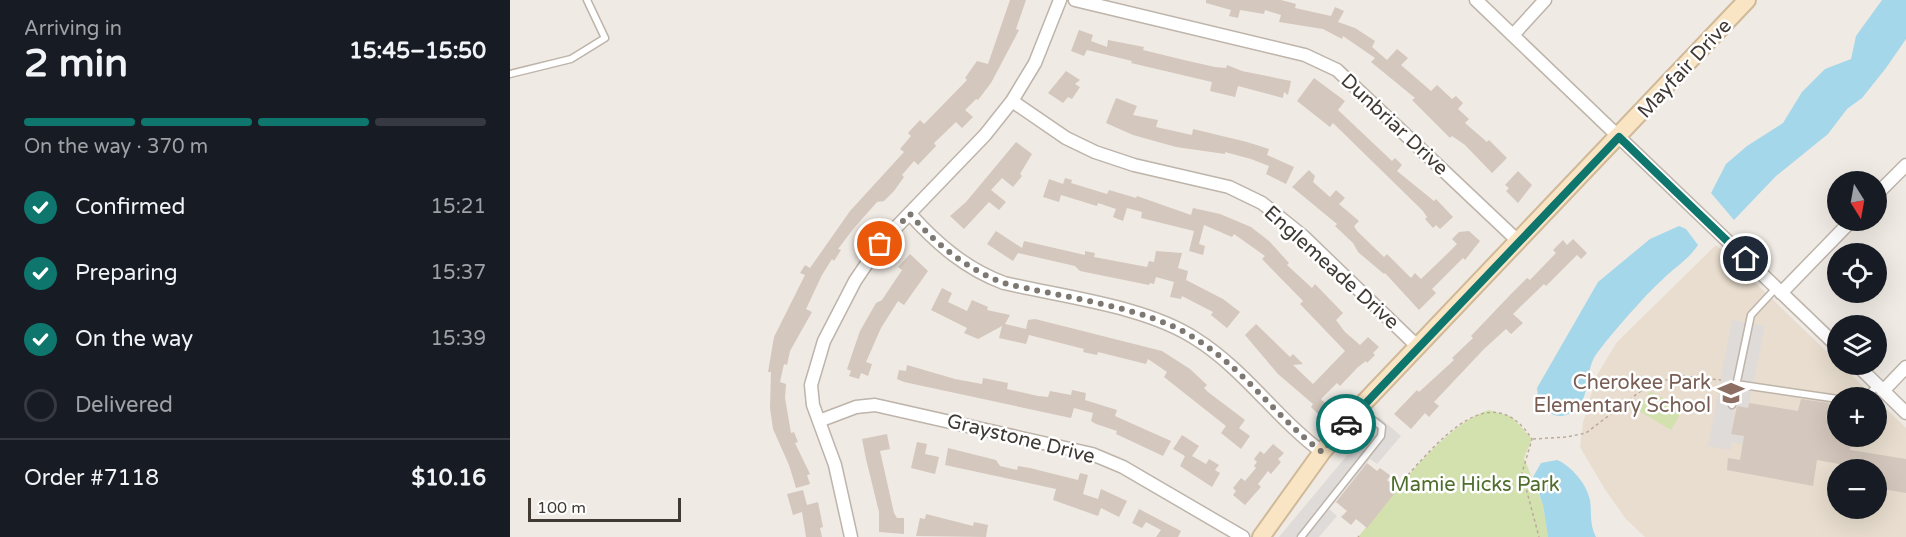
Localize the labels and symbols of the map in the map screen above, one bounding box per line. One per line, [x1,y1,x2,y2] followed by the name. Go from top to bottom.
[1633,14,1737,123] street label: Mayfair Drive
[1336,69,1453,181] street label: Dunbriar Drive
[1827,171,1887,231] north arrow
[1259,201,1404,335] street label: Englemeade Drive
[854,218,905,269] pin
[1720,233,1771,284] pin
[1533,371,1711,418] place label: Cherokee Park Elementary School
[1716,378,1746,408] school or university icon: Cherokee Park Elementary School
[1316,394,1376,454] courier
[944,409,1097,469] street label: Graystone Drive
[1390,473,1560,497] park label: Mamie Hicks Park
[528,495,681,522] scale bar

